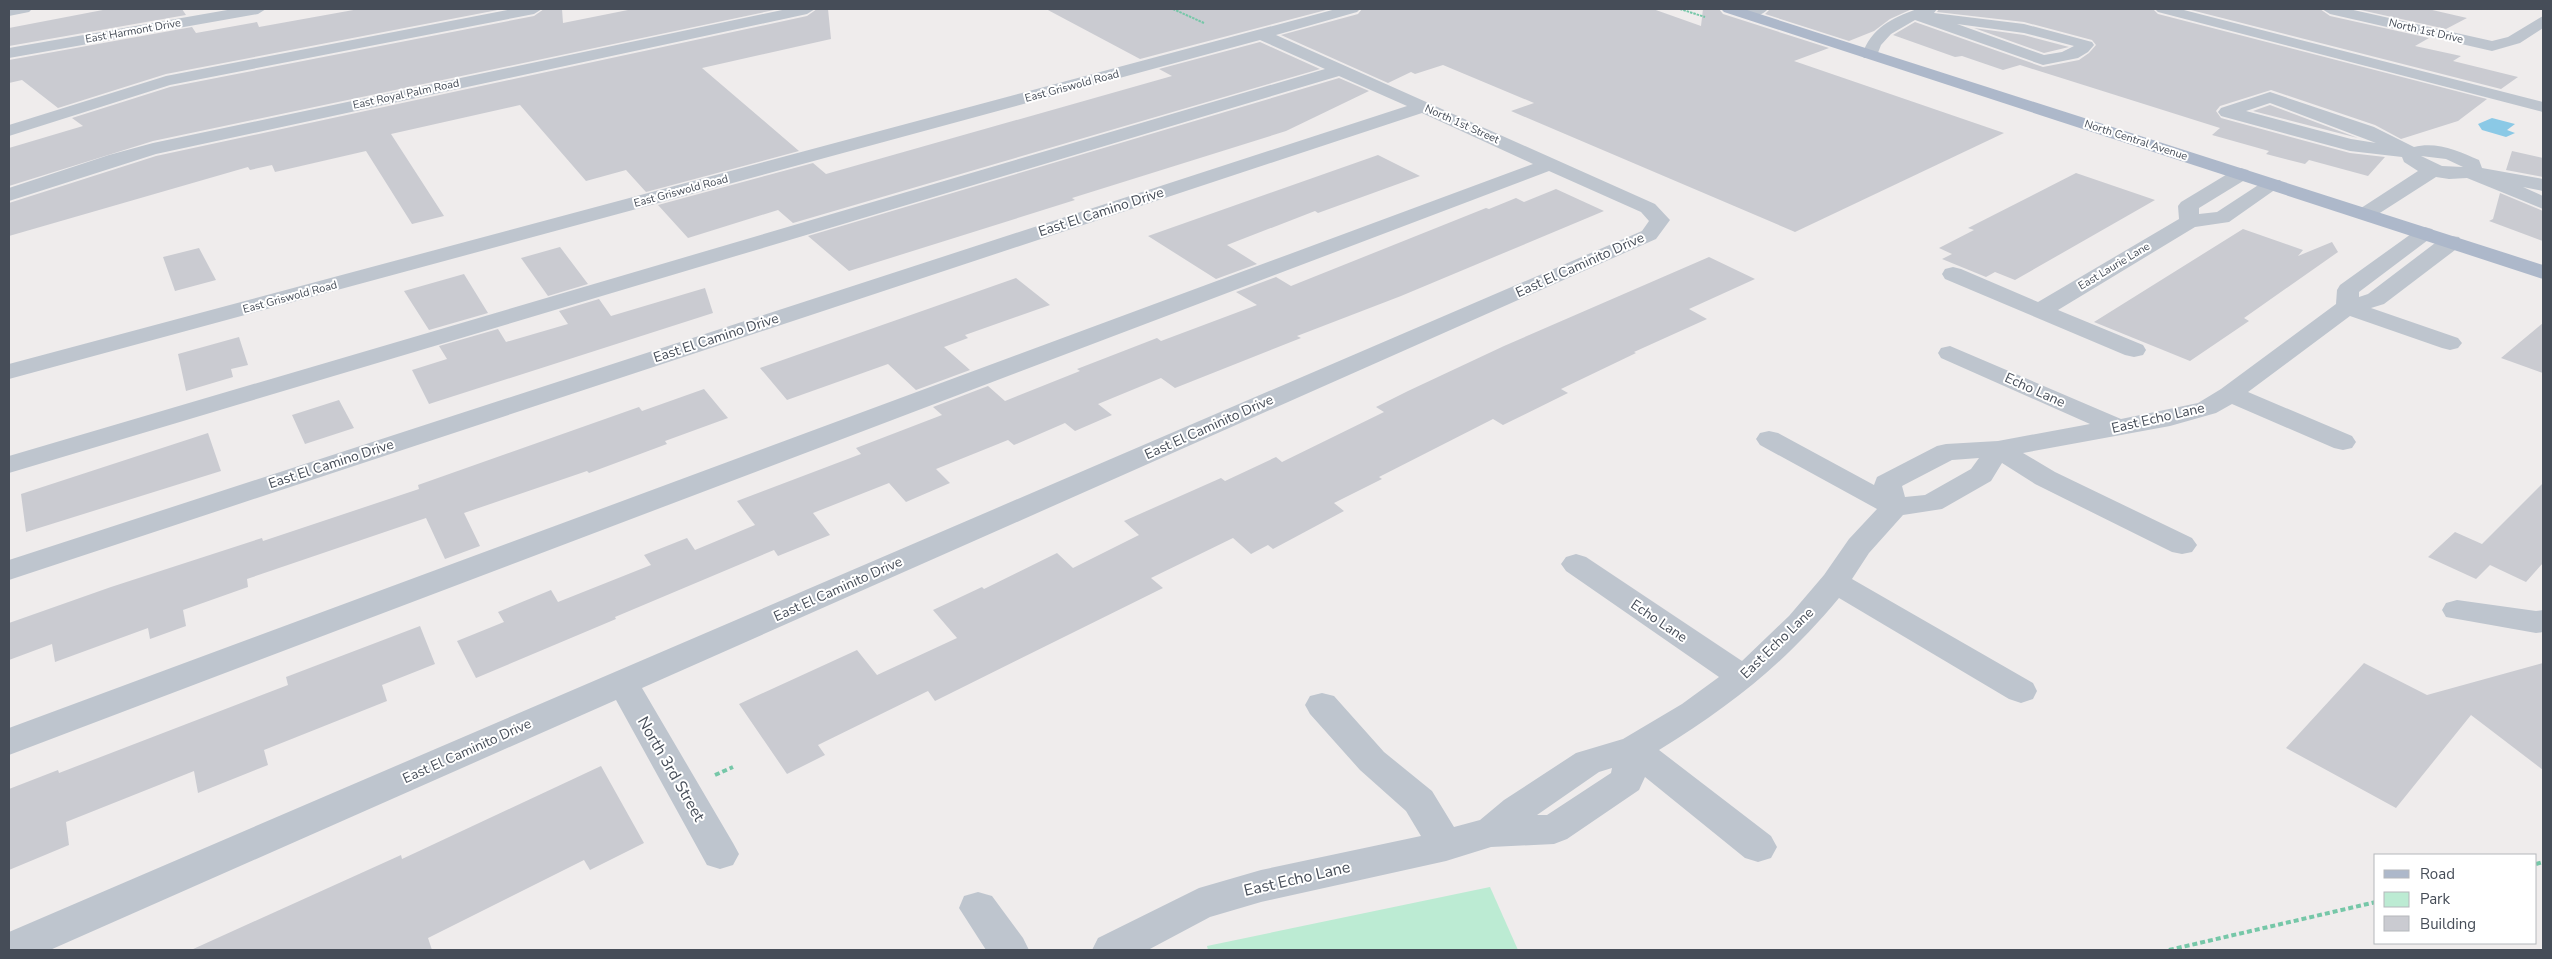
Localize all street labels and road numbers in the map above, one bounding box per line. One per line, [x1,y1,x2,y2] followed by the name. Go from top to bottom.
[84,15,182,47] street label: East Harmont Drive
[2387,15,2465,47] street label: North 1st Drive
[1023,66,1121,106] street label: East Griswold Road
[351,75,461,113] street label: East Royal Palm Road
[1422,101,1502,147] street label: North 1st Street
[2083,116,2190,164] street label: North Central Avenue
[632,171,730,211] street label: East Griswold Road
[1036,183,1166,241] street label: East El Camino Drive
[1513,228,1647,302] street label: East El Caminito Drive
[2075,239,2153,293] street label: East Laurie Lane
[241,277,339,317] street label: East Griswold Road
[651,309,781,367] street label: East El Camino Drive
[2002,368,2068,412] street label: Echo Lane
[1142,390,1276,464] street label: East El Caminito Drive
[2110,398,2206,438] street label: East Echo Lane
[266,435,396,493] street label: East El Camino Drive
[771,552,905,626] street label: East El Caminito Drive
[1627,595,1691,647] street label: Echo Lane
[1736,603,1818,683] street label: East Echo Lane
[632,712,710,826] street label: North 3rd Street
[400,714,534,788] street label: East El Caminito Drive
[1242,856,1352,902] street label: East Echo Lane

